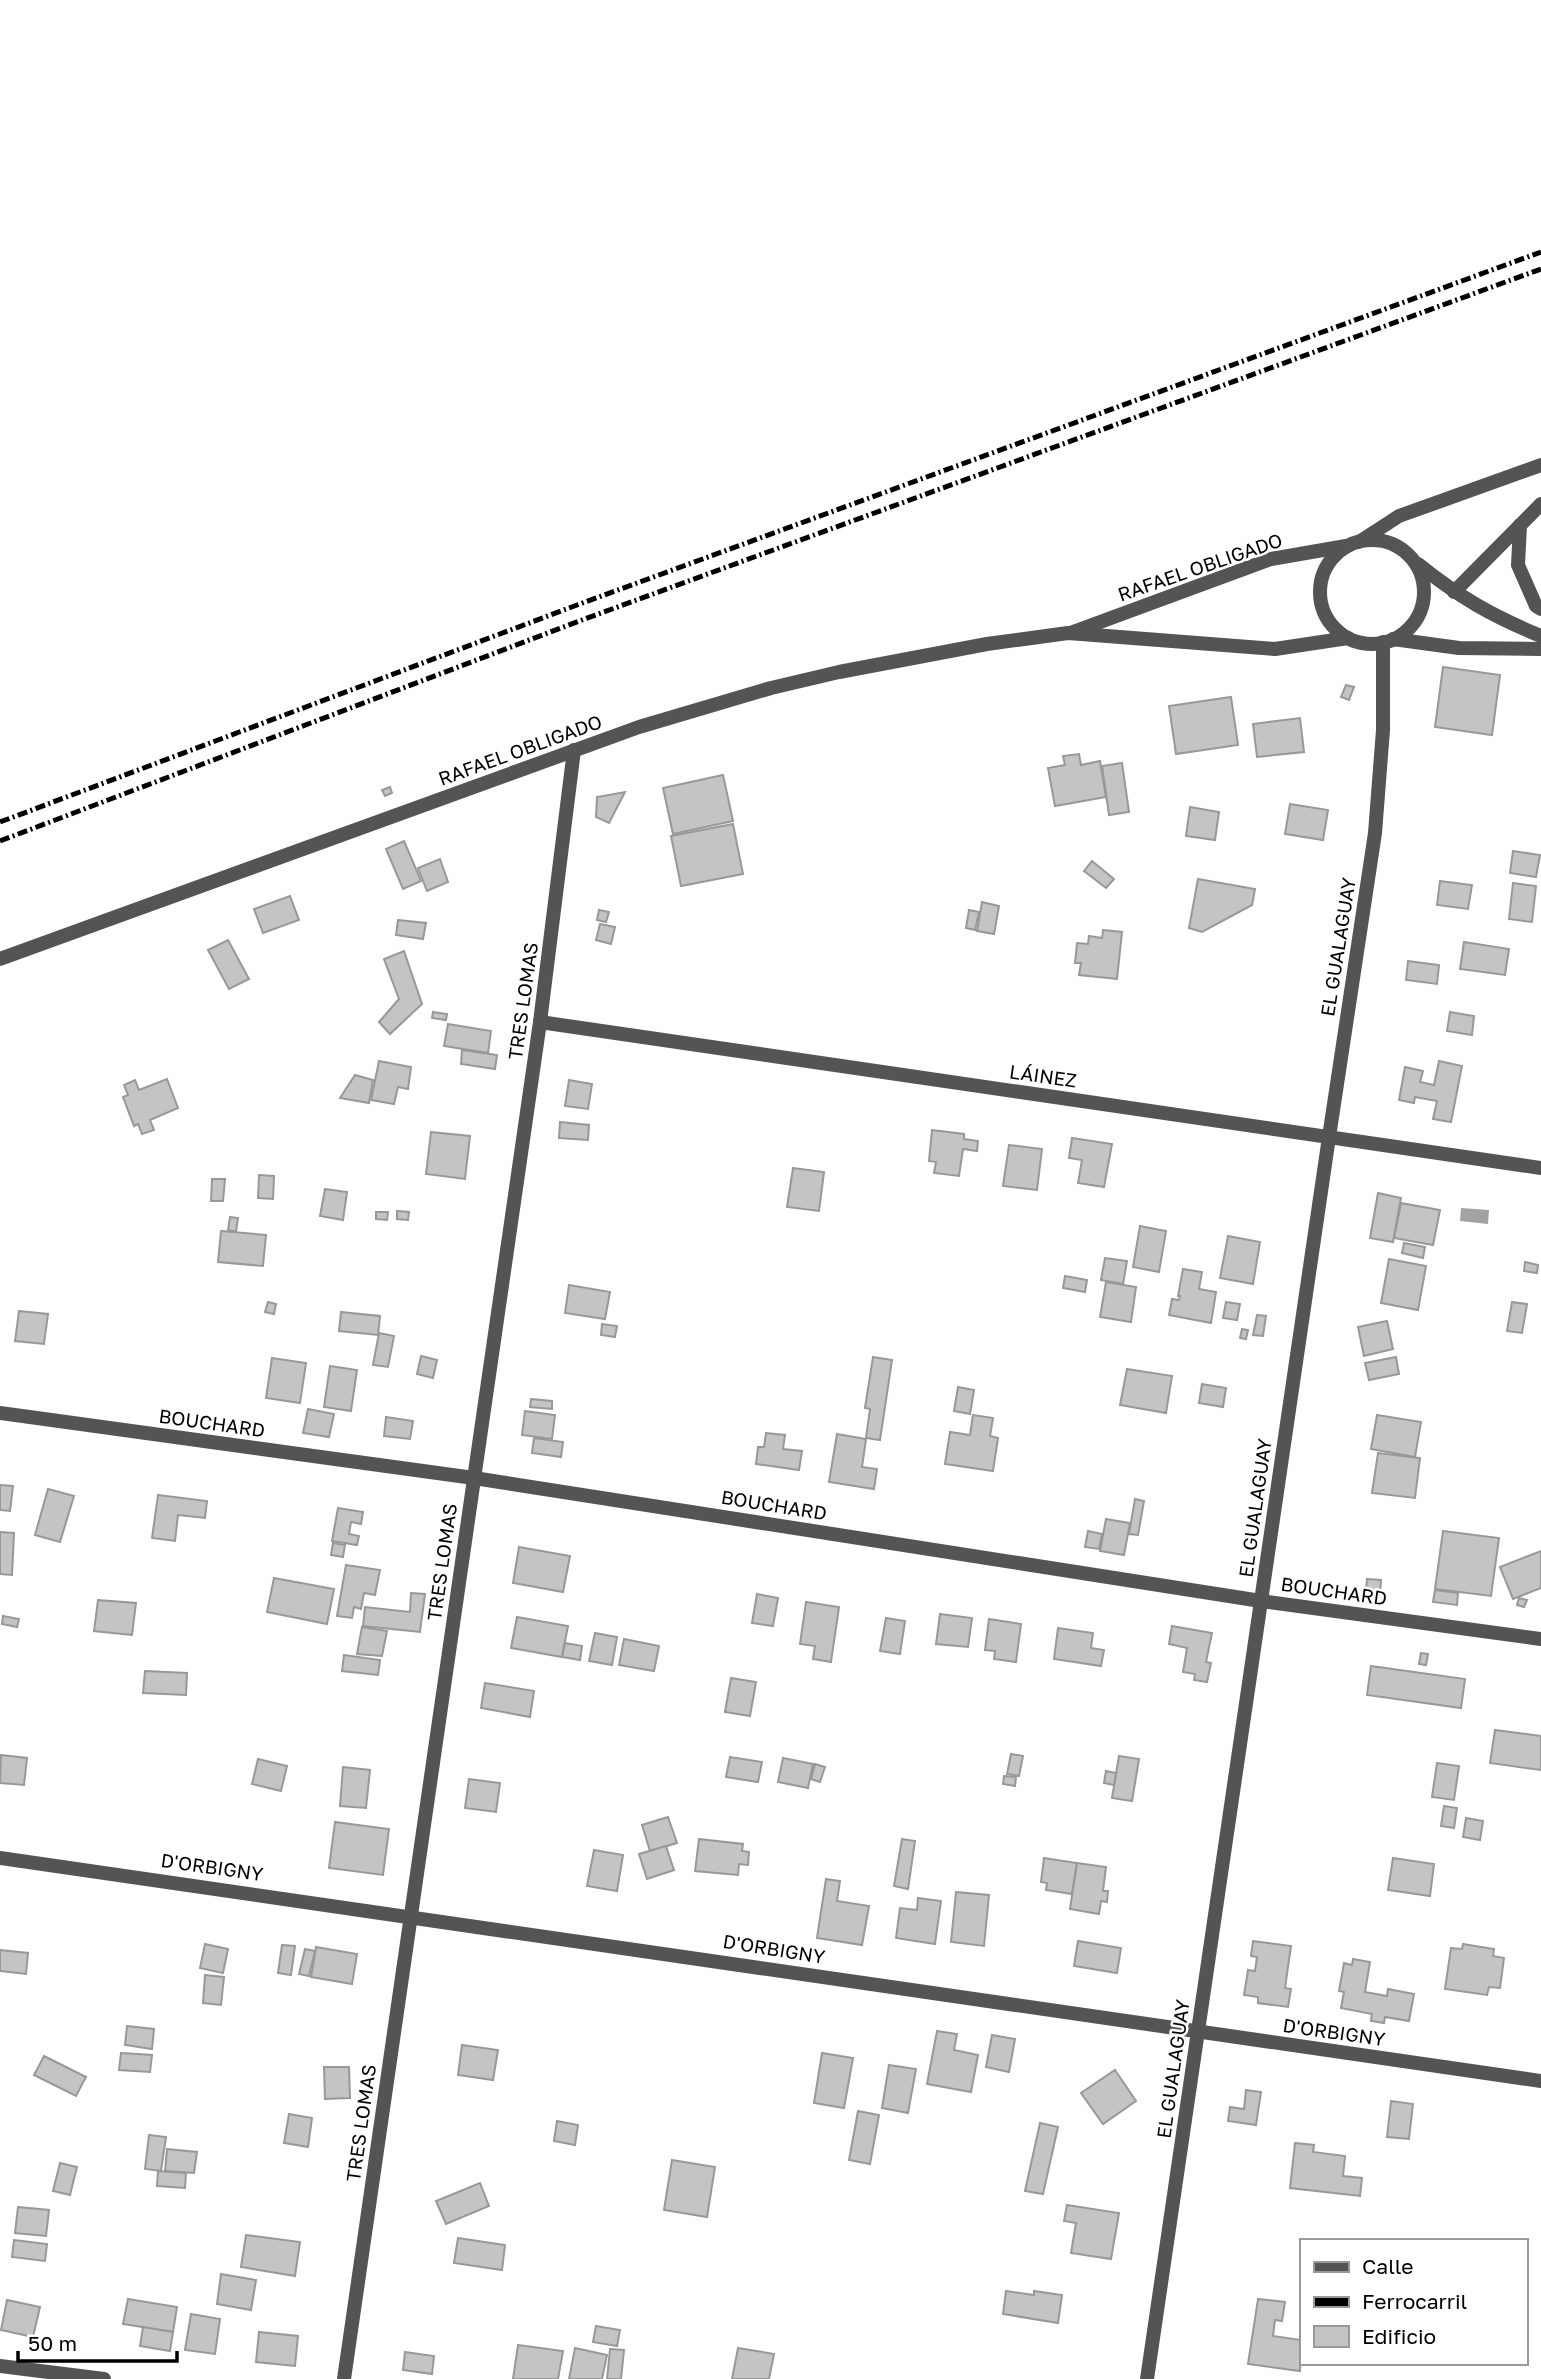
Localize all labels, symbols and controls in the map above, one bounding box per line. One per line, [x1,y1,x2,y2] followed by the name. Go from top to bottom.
[1115,528,1285,605] street label: RAFAEL OBLIGADO
[435,709,605,790] street label: RAFAEL OBLIGADO
[1315,876,1360,1018] street label: EL GUALAGUAY
[503,941,542,1061] street label: TRES LOMAS
[1008,1059,1078,1092] street label: LÁINEZ
[158,1404,267,1441] street label: BOUCHARD
[1233,1437,1276,1579] street label: EL GUALAGUAY
[719,1485,829,1524] street label: BOUCHARD
[422,1502,461,1622] street label: TRES LOMAS
[1280,1572,1389,1609] street label: BOUCHARD
[159,1848,265,1885] street label: D'ORBIGNY
[721,1929,827,1968] street label: D'ORBIGNY
[1151,1998,1194,2140] street label: EL GUALAGUAY
[1281,2013,1387,2050] street label: D'ORBIGNY
[341,2063,380,2183] street label: TRES LOMAS
[1300,2239,1527,2365] legend
[1362,2253,1414,2279] text: Calle
[1362,2288,1467,2314] text: Ferrocarril
[18,2320,177,2364] scale bar
[1362,2323,1436,2349] text: Edificio
[28,2330,77,2356] text: 50 m

